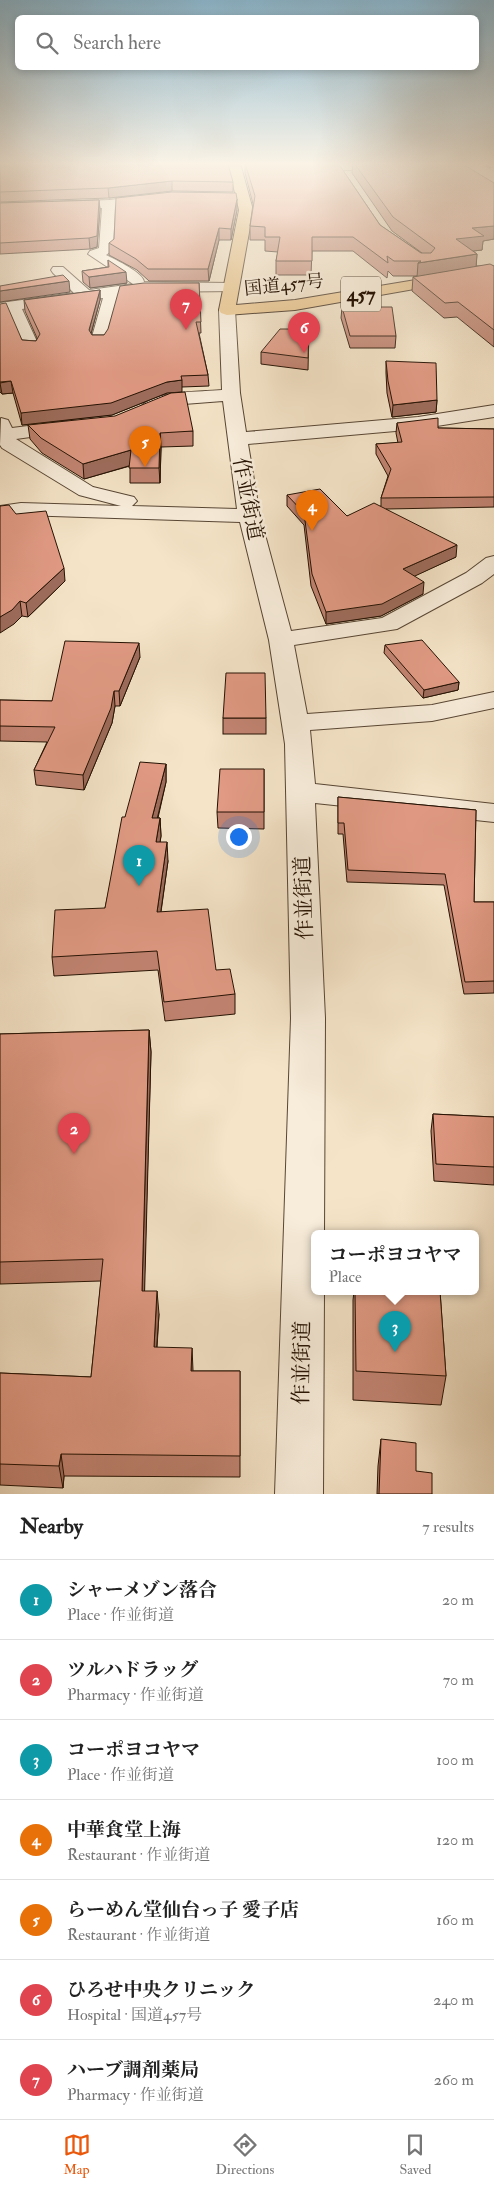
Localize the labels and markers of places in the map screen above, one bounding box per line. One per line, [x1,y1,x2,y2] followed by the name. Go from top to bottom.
[170,289,202,330] pin: 7
[288,312,320,353] pin: 6
[129,426,161,467] pin: 5
[296,490,328,531] pin: 4
[123,845,155,886] pin: 1
[58,1113,90,1154] pin: 2
[379,1311,411,1352] pin: 3

